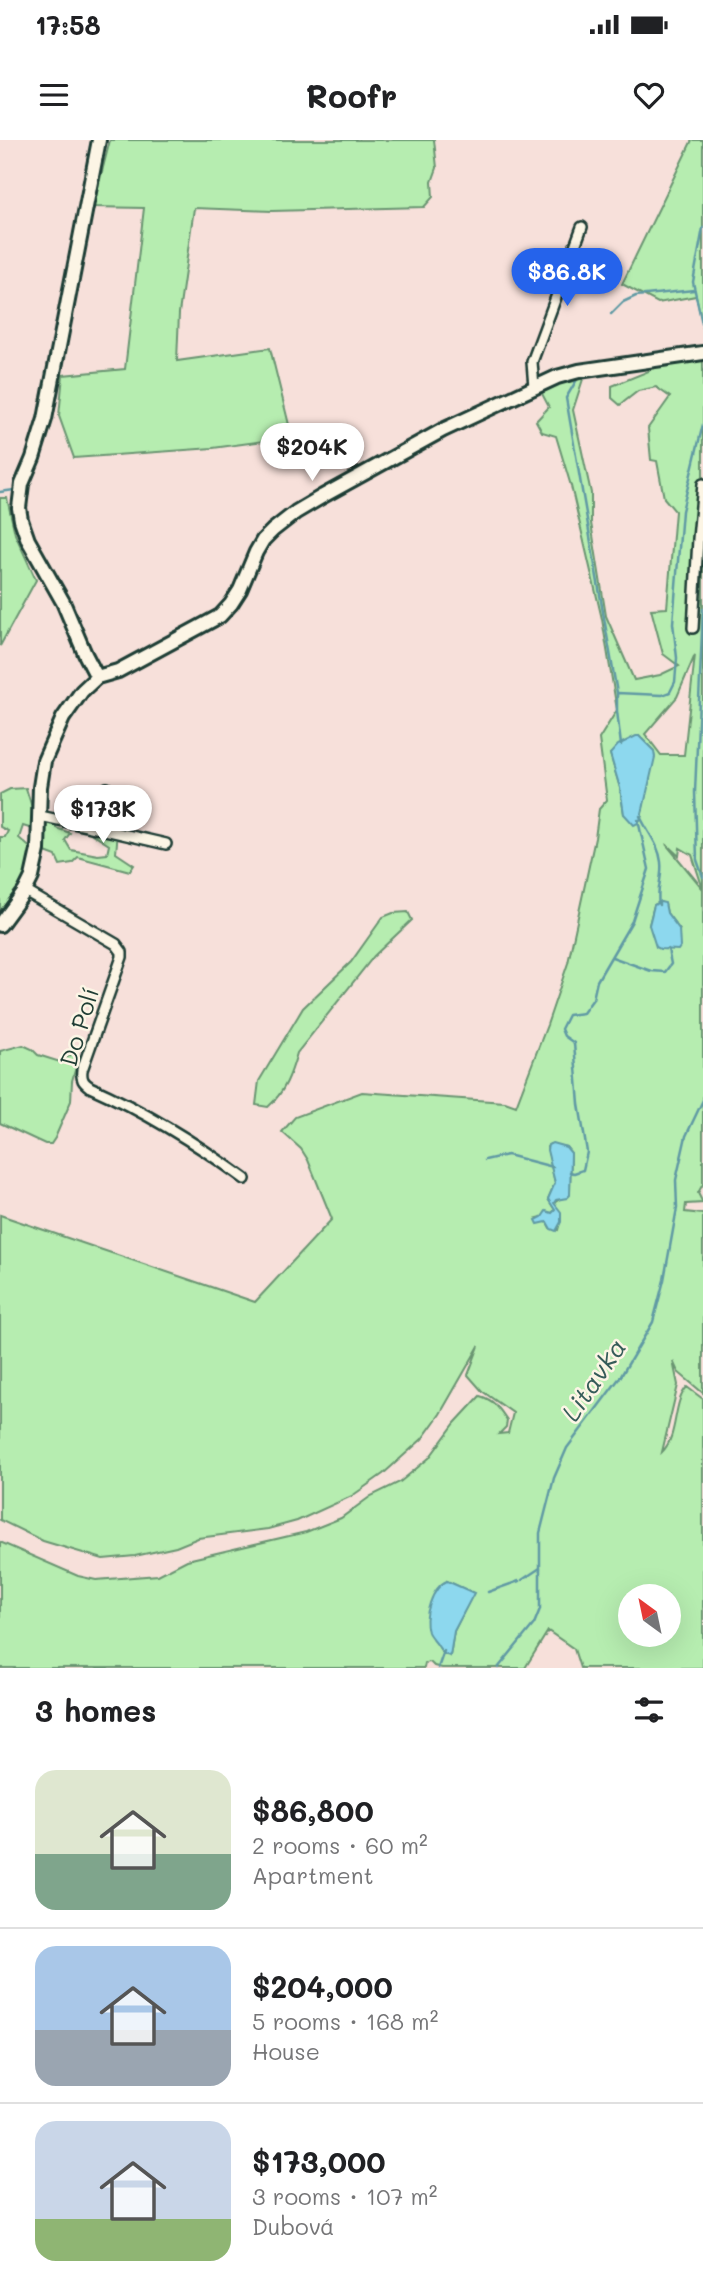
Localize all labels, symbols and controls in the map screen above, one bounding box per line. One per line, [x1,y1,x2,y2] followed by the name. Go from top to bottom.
[35,8,101,42] text: 17:58
[306,74,397,116] text: Roofr
[35,76,73,114] icon: menu
[630,76,668,114] icon: heart
[510,248,624,308] pin: $86.8K
[528,256,606,286] text: $86.8K
[263,424,361,483] pin: $204K
[276,431,348,461] text: $204K
[54,786,152,845] pin: $173K
[70,793,136,823] text: $173K
[52,983,105,1070] street label: Do Polí
[553,1331,633,1428] water label: Litavka
[618,1584,681,1647] north arrow
[618,1584,681,1647] map controls
[35,1690,156,1730] text: 3 homes
[630,1691,668,1729] icon: filters
[252,1790,374,1830] text: $86,800
[91,1798,175,1882] icon: home
[252,1830,428,1860] text: 2 rooms · 60 m²
[252,1860,374,1890] text: Apartment
[252,1966,393,2006] text: $204,000
[91,1974,175,2058] icon: home
[252,2006,438,2036] text: 5 rooms · 168 m²
[252,2036,320,2066] text: House
[252,2141,386,2181] text: $173,000
[91,2149,175,2233] icon: home
[252,2181,438,2211] text: 3 rooms · 107 m²
[252,2211,334,2241] text: Dubová

